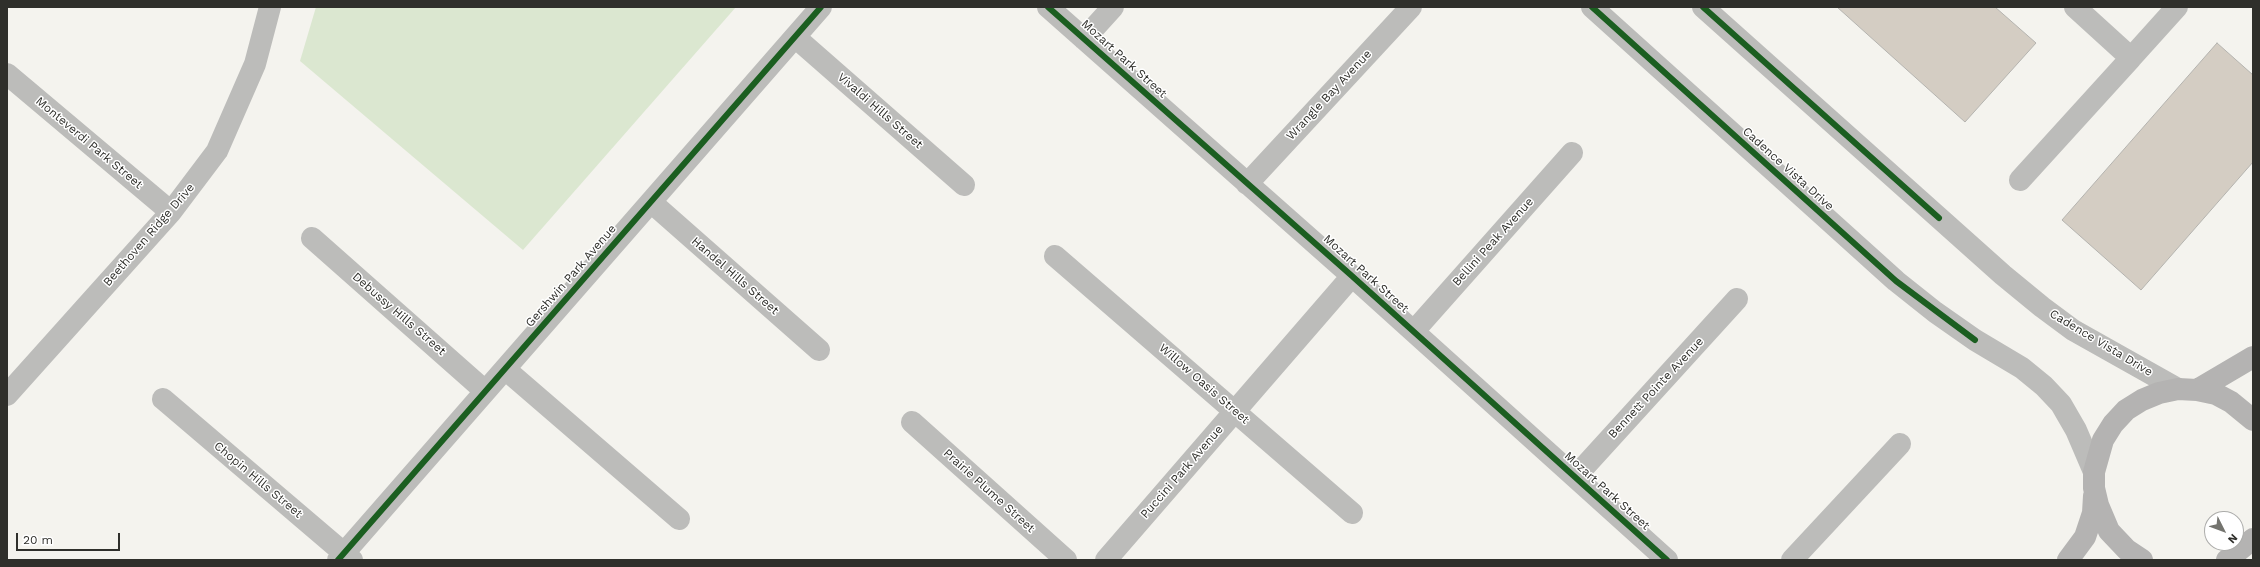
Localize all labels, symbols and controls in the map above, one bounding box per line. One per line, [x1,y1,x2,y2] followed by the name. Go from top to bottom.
[1078,17,1170,101] street label: Mozart Park Street
[1283,47,1375,143] street label: Wrangle Bay Avenue
[834,70,926,152] street label: Vivaldi Hills Street
[33,94,145,192] street label: Monteverdi Park Street
[1739,124,1837,214] street label: Cadence Vista Drive
[100,181,198,289] street label: Beethoven Ridge Drive
[1449,195,1537,289] street label: Bellini Peak Avenue
[523,222,619,330] street label: Gershwin Park Avenue
[1320,232,1412,316] street label: Mozart Park Street
[688,234,782,318] street label: Handel Hills Street
[349,270,449,358] street label: Debussy Hills Street
[2047,307,2155,379] street label: Cadence Vista Drive
[1605,334,1707,442] street label: Bennett Pointe Avenue
[1156,341,1252,427] street label: Willow Oasis Street
[1138,423,1226,521] street label: Puccini Park Avenue
[211,439,305,521] street label: Chopin Hills Street
[940,446,1038,536] street label: Prairie Plume Street
[1561,449,1653,533] street label: Mozart Park Street
[2204,511,2244,551] north arrow
[18,525,122,551] scale bar
[2225,531,2240,546] text: N
[23,533,53,547] text: 20 m

